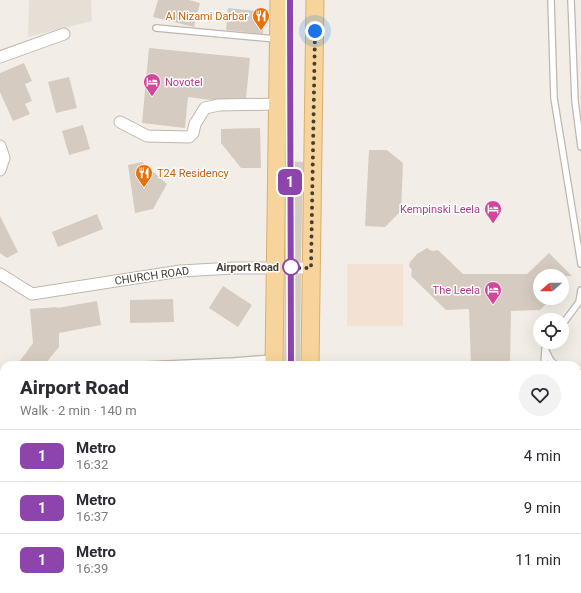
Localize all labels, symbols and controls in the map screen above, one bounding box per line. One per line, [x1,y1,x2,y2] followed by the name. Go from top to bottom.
[251,6,271,31] restaurant icon: Al Nizami Darbar
[166,10,248,23] place label: Al Nizami Darbar
[305,21,325,41] your location
[142,72,162,97] hotel icon: Novotel
[165,76,203,89] place label: Novotel
[134,163,154,188] restaurant icon: T24 Residency
[157,167,229,180] place label: T24 Residency
[277,169,303,195] line badge: 1
[286,174,294,190] text: 1
[483,199,503,224] hotel icon: Kempinski Leela
[400,203,480,216] place label: Kempinski Leela
[282,258,300,276] marker: Airport Road
[216,261,279,274] place label: Airport Road
[114,264,190,288] street label: CHURCH ROAD
[533,269,569,305] north arrow
[533,269,569,349] map controls
[483,280,503,305] hotel icon: The Leela
[433,284,480,297] place label: The Leela
[533,313,569,349] button: locate
[519,374,561,416] button: heart
[20,376,129,399] text: Airport Road
[20,403,137,418] text: Walk · 2 min · 140 m
[76,439,116,457] text: Metro
[524,447,561,465] text: 4 min
[38,448,46,464] text: 1
[76,457,108,472] text: 16:32
[76,491,116,509] text: Metro
[524,499,561,517] text: 9 min
[38,500,46,516] text: 1
[76,509,108,524] text: 16:37
[76,543,116,561] text: Metro
[515,551,561,569] text: 11 min
[38,552,46,568] text: 1
[76,561,108,576] text: 16:39

